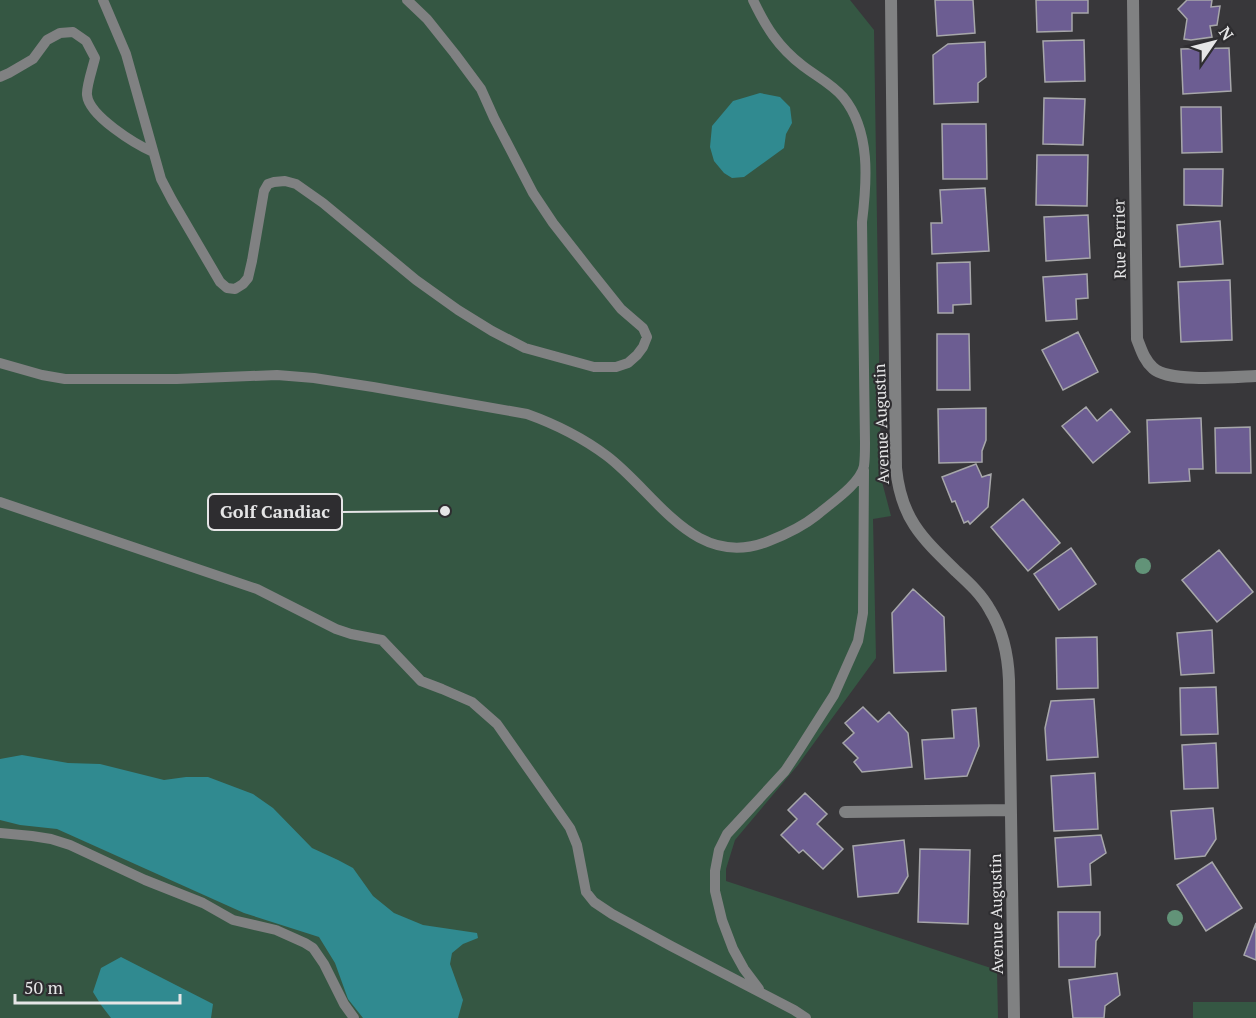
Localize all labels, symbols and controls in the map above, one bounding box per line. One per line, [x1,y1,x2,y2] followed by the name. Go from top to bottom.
[1184,12,1244,72] north arrow
[1214,22,1239,45] text: N
[1107,198,1131,279] street label: Rue Perrier
[868,363,894,485] street label: Avenue Augustin
[208,494,342,530] callout: Golf Candiac
[220,499,330,523] text: Golf Candiac
[984,853,1008,975] street label: Avenue Augustin
[15,967,180,1005] scale bar
[24,975,64,999] text: 50 m

